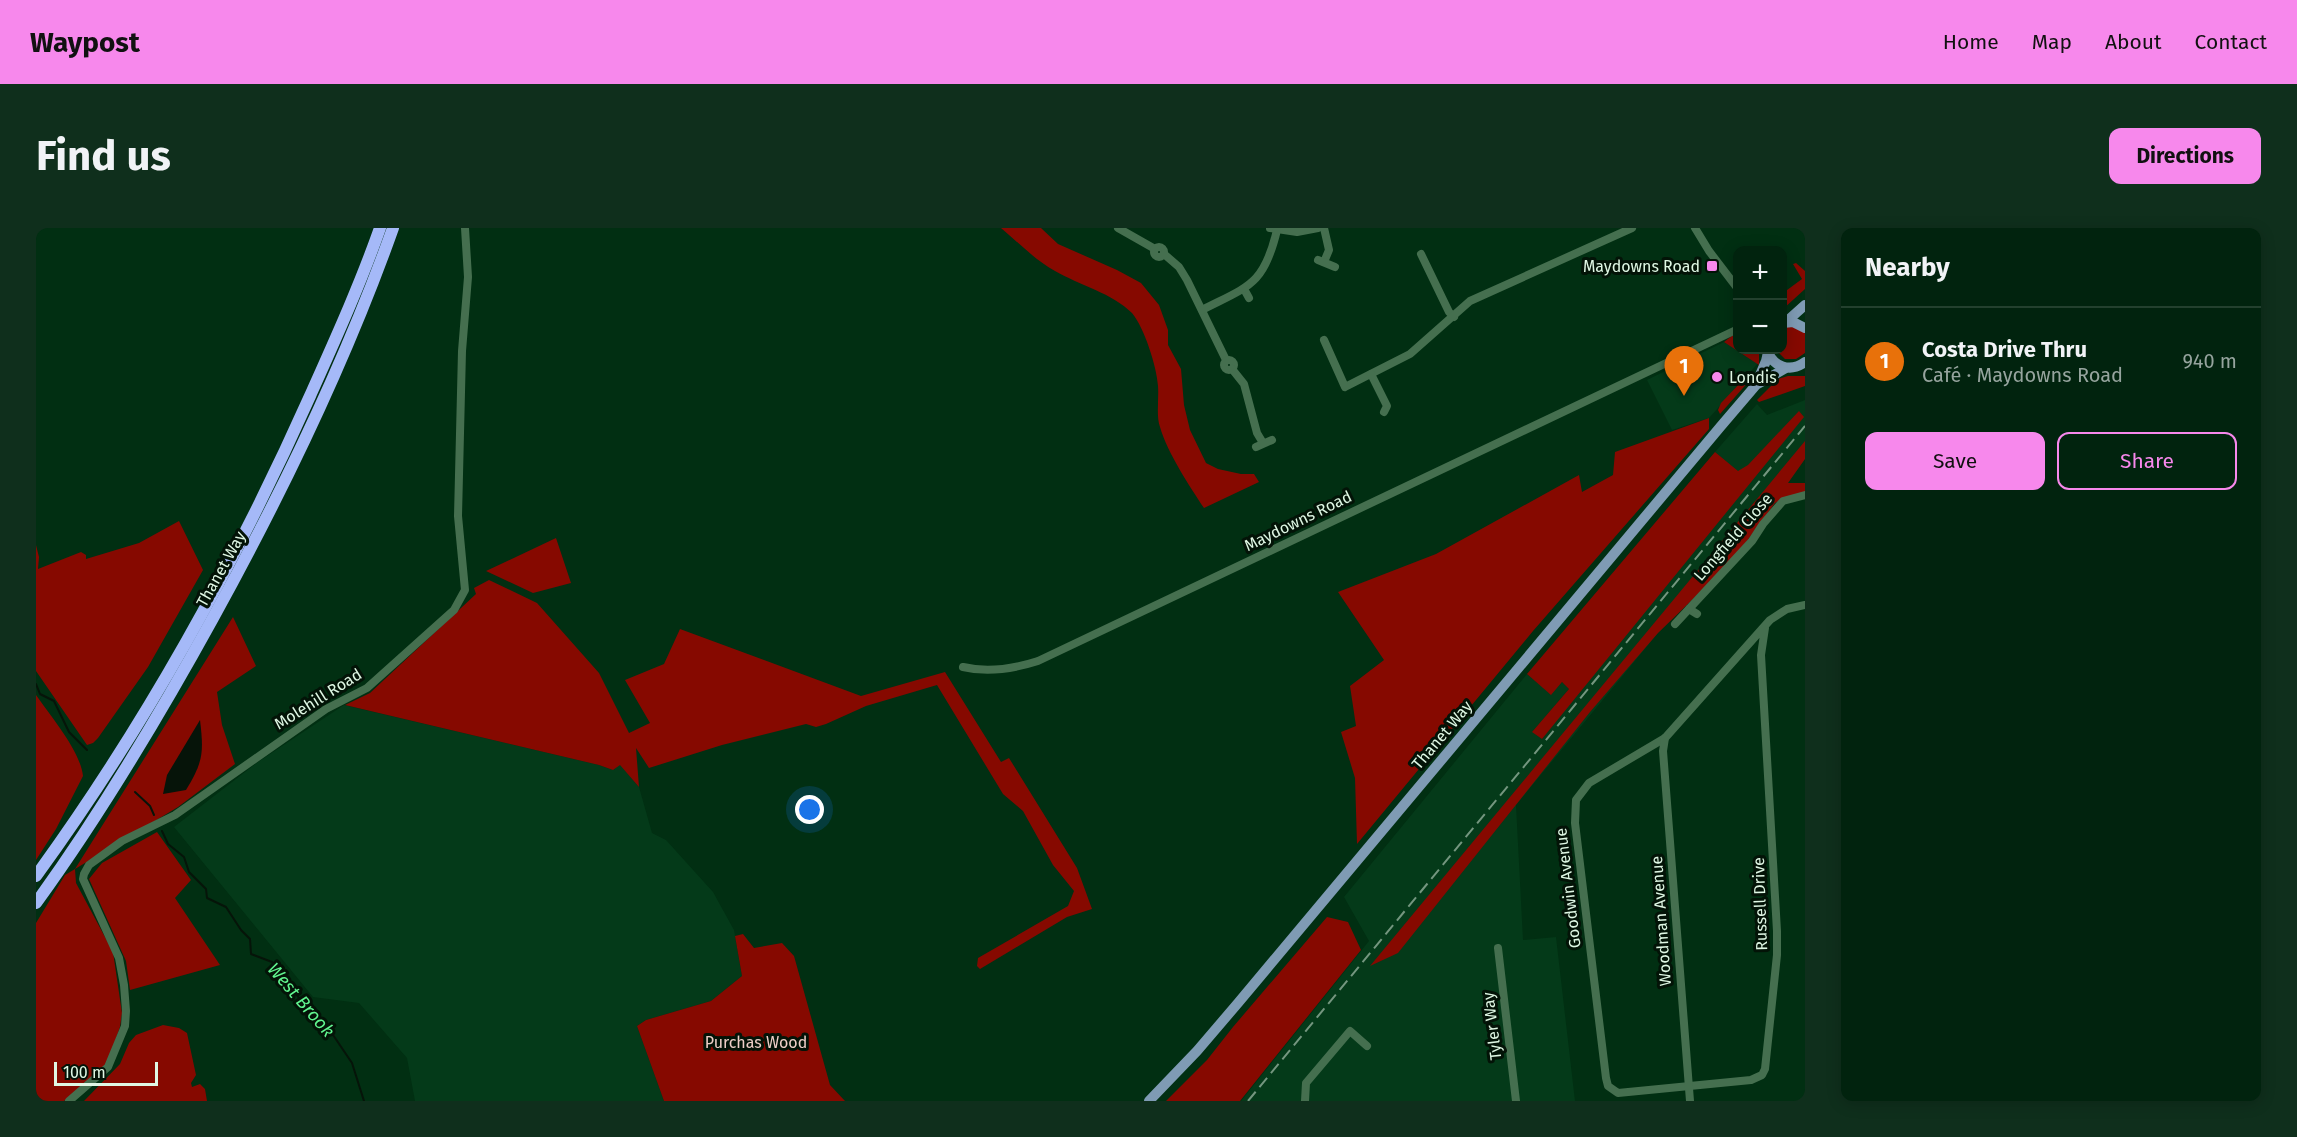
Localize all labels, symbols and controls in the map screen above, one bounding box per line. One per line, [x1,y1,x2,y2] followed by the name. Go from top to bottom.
[30,26,140,59] text: Waypost
[1943,29,1999,55] text: Home
[2032,29,2072,55] text: Map
[2105,29,2162,55] text: About
[2195,29,2267,55] text: Contact
[2109,128,2261,184] button: Directions
[36,131,171,181] text: Find us
[1733,246,1787,354] map controls
[1733,246,1787,300] button: +
[1865,252,1950,283] text: Nearby
[1583,257,1700,276] place label: Maydowns Road
[1705,259,1719,273] marker: Maydowns Road
[1733,300,1787,354] button: −
[1922,336,2087,363] text: Costa Drive Thru
[1664,346,1704,396] pin: 1
[1880,349,1889,373] text: 1
[2182,349,2237,373] text: 940 m
[1922,363,2123,387] text: Café · Maydowns Road
[1729,368,1777,387] place label: Londis
[1710,370,1724,384] marker: Londis
[1865,432,2045,490] button: Save
[2057,432,2237,490] button: Share
[1241,487,1355,555] street label: Maydowns Road
[1690,489,1776,585] street label: Longfield Close
[192,528,250,610] street label: Thanet Way
[271,665,365,733] street label: Molehill Road
[1408,697,1476,773] street label: Thanet Way
[795,795,824,824] your location
[1551,827,1585,949] street label: Goodwin Avenue
[1647,855,1675,987] street label: Woodman Avenue
[1749,857,1771,951] street label: Russell Drive
[263,958,339,1042] water label: West Brook
[1478,991,1506,1061] street label: Tyler Way
[705,1033,807,1052] park label: Purchas Wood
[54,1059,158,1086] scale bar
[63,1063,106,1082] text: 100 m

